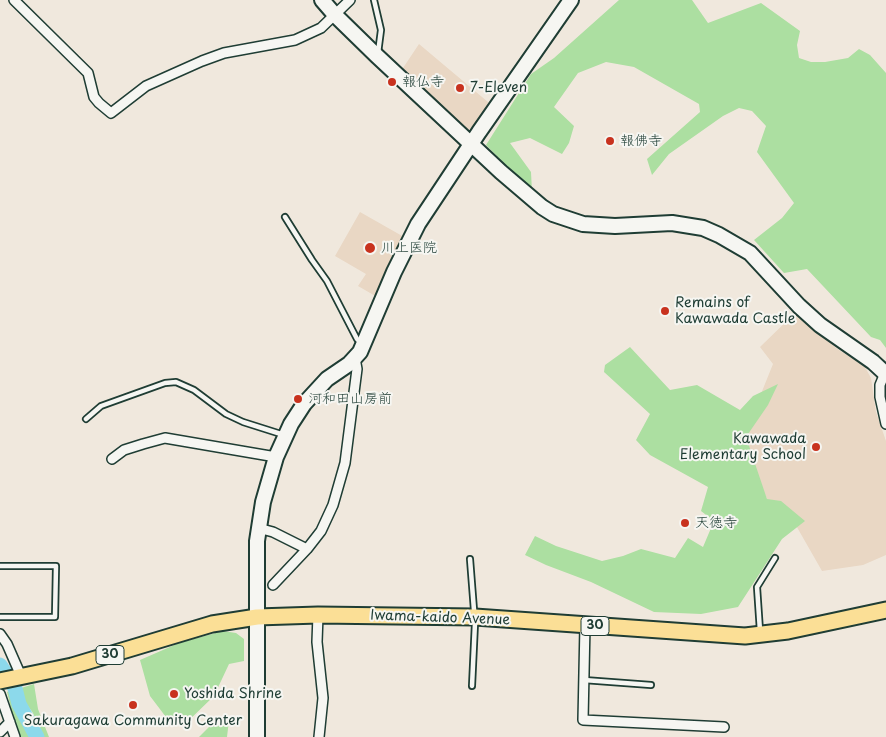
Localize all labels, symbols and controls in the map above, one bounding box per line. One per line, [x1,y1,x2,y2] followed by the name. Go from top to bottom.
[402,74,444,90] place label: 報仏寺
[386,76,398,88] marker: 報仏寺
[470,80,527,96] place label: 7-Eleven
[454,82,466,94] marker: 7-Eleven
[620,133,662,149] place label: 報佛寺
[604,135,616,147] marker: 報佛寺
[381,240,437,256] place label: 川上医院
[363,241,377,255] marker: 川上医院
[675,295,796,328] place label: Remains of Kawawada Castle
[659,305,671,317] marker: Remains of Kawawada Castle
[308,391,392,407] place label: 河和田山房前
[292,393,304,405] marker: 河和田山房前
[680,431,806,464] place label: Kawawada Elementary School
[810,441,822,453] marker: Kawawada Elementary School
[695,515,737,531] place label: 天徳寺
[679,517,691,529] marker: 天徳寺
[370,607,510,629] street label: Iwama-kaido Avenue
[581,616,609,636] road number: 30
[96,646,124,664] road number: 30
[184,686,282,702] place label: Yoshida Shrine
[168,688,180,700] marker: Yoshida Shrine
[127,699,139,711] marker: Sakuragawa Community Center
[24,713,242,729] place label: Sakuragawa Community Center

